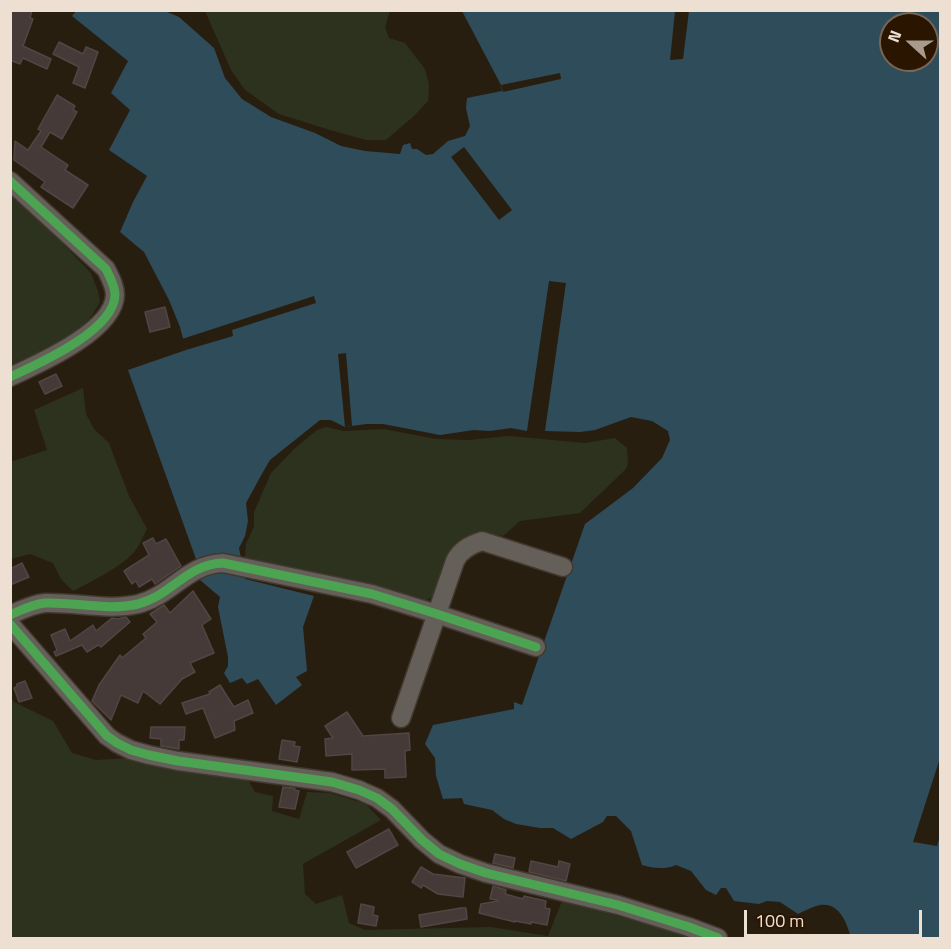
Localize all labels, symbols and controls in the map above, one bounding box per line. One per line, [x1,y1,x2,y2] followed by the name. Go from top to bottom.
[879,12,939,72] north arrow
[881,27,907,46] text: N
[747,898,926,936] scale bar
[755,907,804,934] text: 100 m

